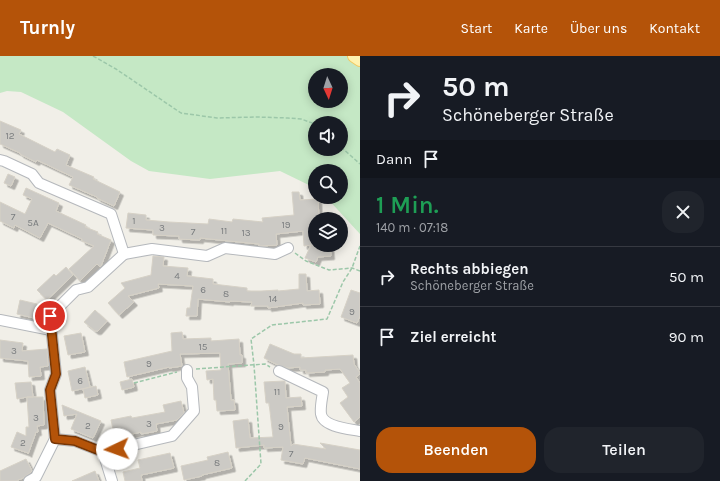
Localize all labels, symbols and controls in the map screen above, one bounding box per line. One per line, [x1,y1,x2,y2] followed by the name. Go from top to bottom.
[20,17,75,39] text: Turnly
[460,20,492,37] text: Start
[514,20,548,37] text: Karte
[570,20,627,37] text: Über uns
[649,20,700,37] text: Kontakt
[308,68,348,108] north arrow
[308,68,348,252] map controls
[442,70,510,103] text: 50 m
[376,72,428,124] icon: right
[442,104,614,126] text: Schöneberger Straße
[308,116,348,156] button: sound
[5,130,15,142] house number: 12
[420,148,442,170] icon: arrive
[376,150,412,168] text: Dann
[308,164,348,204] button: search
[376,191,439,219] text: 1 Min.
[662,191,704,233] button: close
[11,211,16,223] house number: 7
[308,212,348,252] button: layers
[132,215,136,227] house number: 1
[27,217,39,229] house number: 5A
[281,219,291,231] house number: 19
[376,220,448,235] text: 140 m · 07:18
[159,222,165,234] house number: 3
[221,225,227,237] house number: 11
[191,226,196,238] house number: 7
[241,227,251,239] house number: 13
[410,260,529,278] text: Rechts abbiegen
[376,266,398,288] icon: right
[669,268,704,286] text: 50 m
[174,270,180,282] house number: 4
[410,278,534,293] text: Schöneberger Straße
[200,284,206,296] house number: 6
[223,288,229,300] house number: 8
[269,293,278,305] house number: 14
[33,299,67,333] pin
[39,305,61,327] icon: arrive
[349,306,355,318] house number: 9
[376,326,398,348] icon: arrive
[410,328,496,346] text: Ziel erreicht
[669,328,704,346] text: 90 m
[199,341,208,353] house number: 15
[11,345,17,357] house number: 3
[146,358,152,370] house number: 9
[77,375,83,387] house number: 6
[274,386,280,398] house number: 11
[33,412,39,424] house number: 3
[146,418,152,430] house number: 3
[85,420,91,432] house number: 2
[278,421,284,433] house number: 9
[376,427,536,473] button: Beenden
[544,427,704,473] button: Teilen
[96,428,138,470] position arrow
[20,437,26,449] house number: 2
[289,448,294,460] house number: 7
[214,457,220,469] house number: 8

